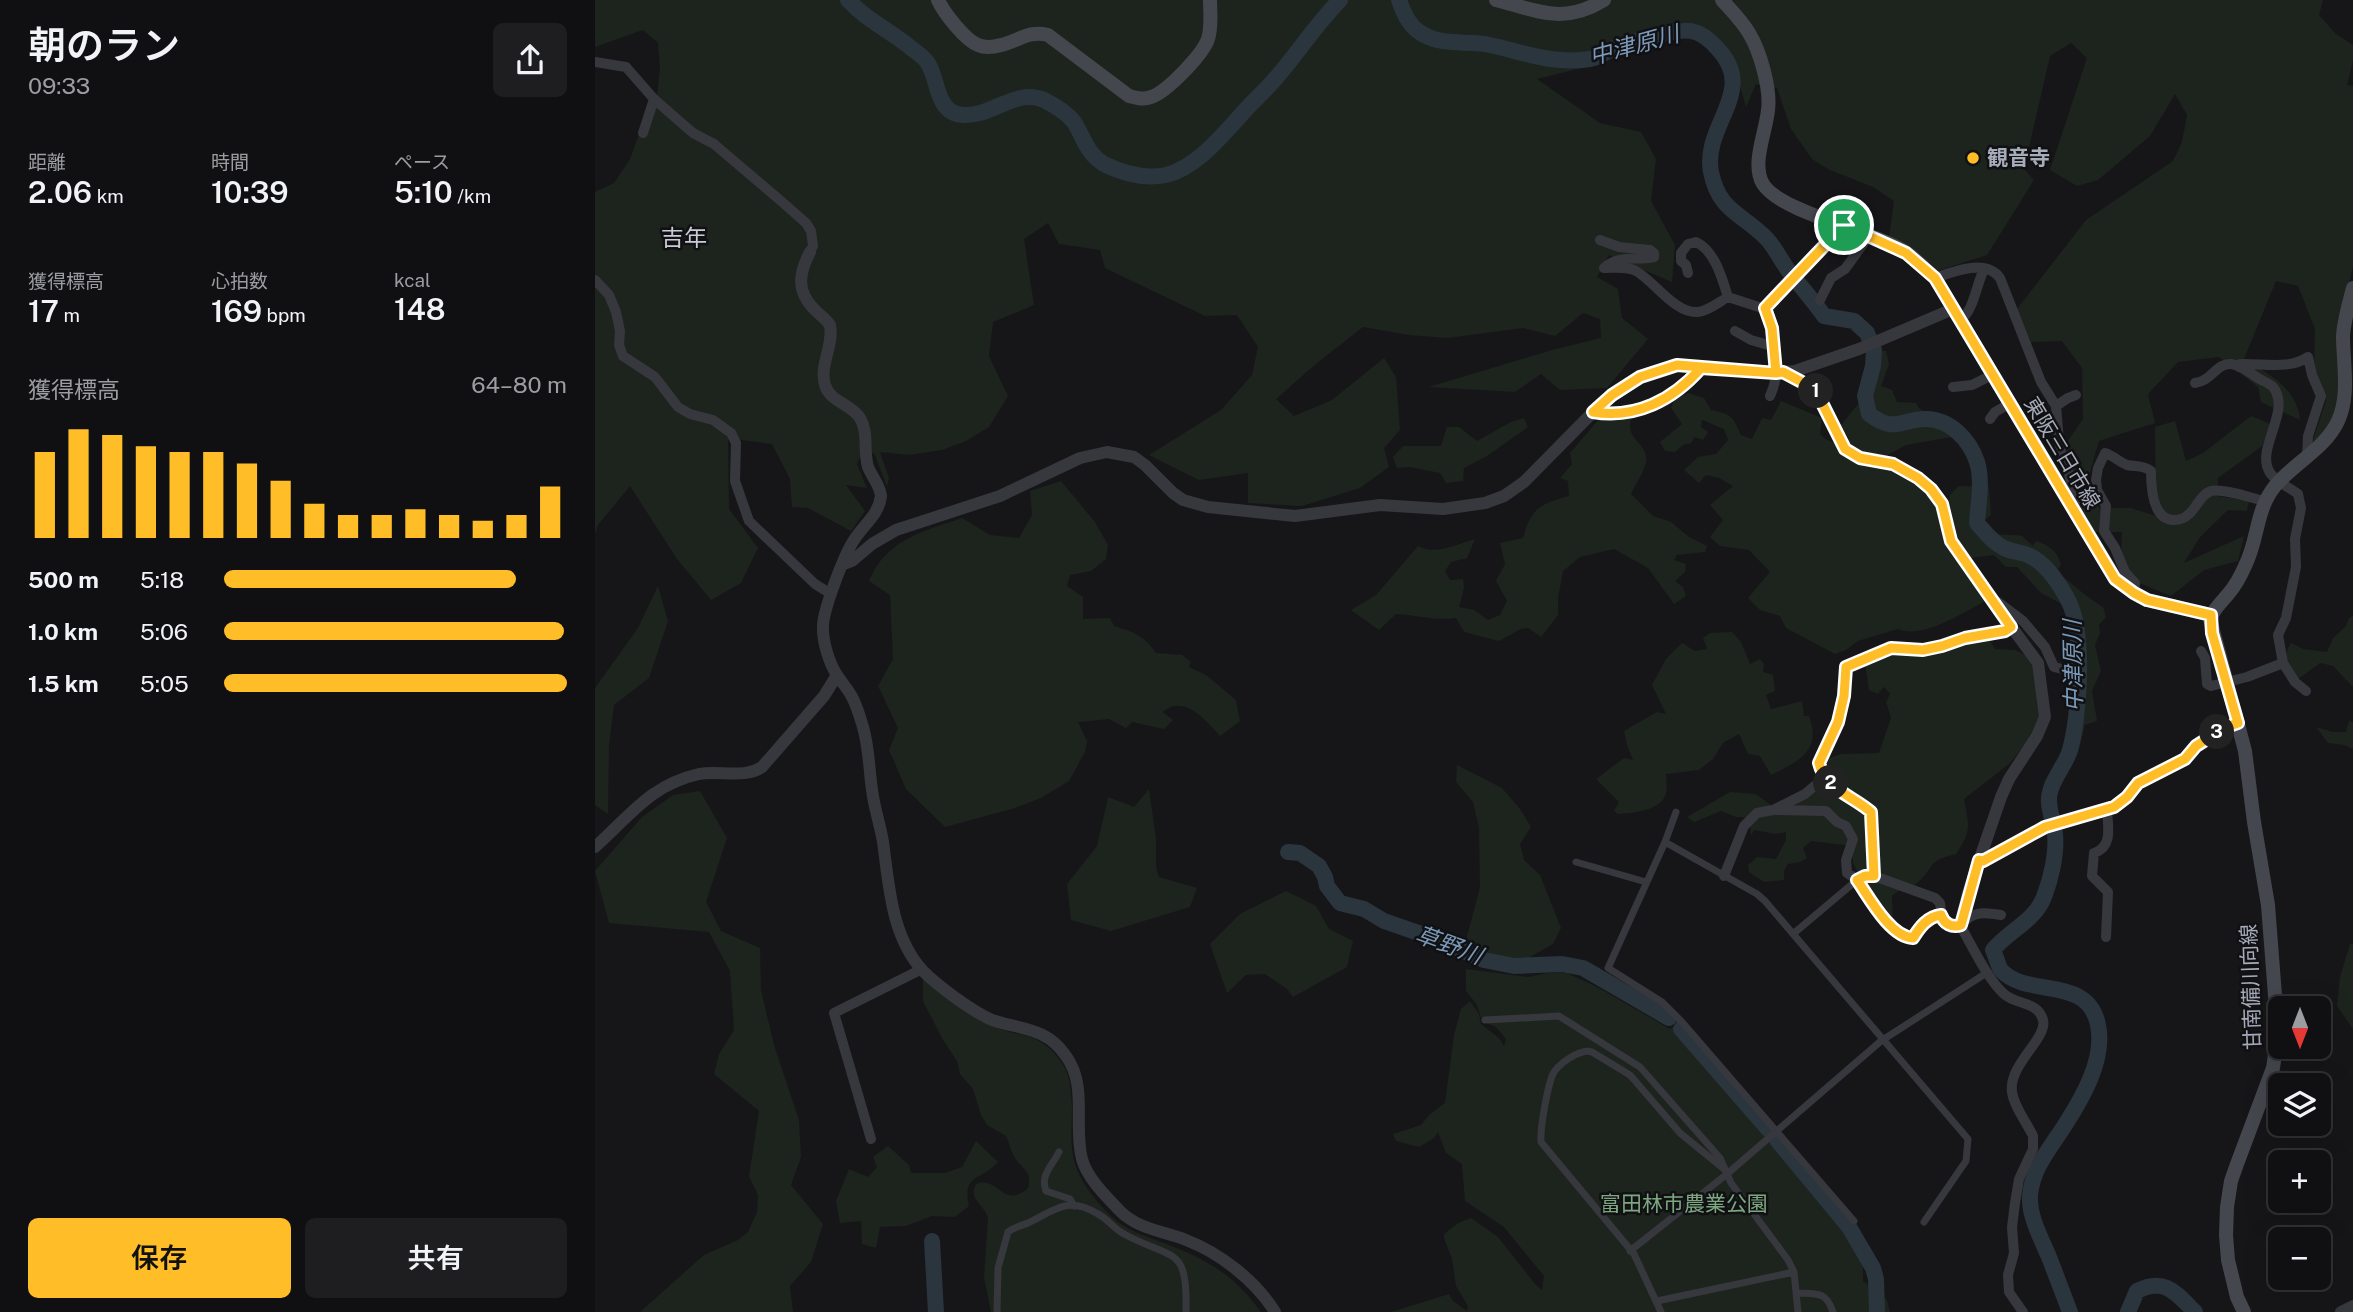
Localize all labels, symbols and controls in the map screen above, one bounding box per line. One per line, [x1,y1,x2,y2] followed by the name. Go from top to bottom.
[1586,19,1685,69] water label: 中津原川
[28,23,180,68] text: 朝のラン
[493,23,567,97] button: share
[28,72,90,99] text: 09:33
[1987,145,2050,170] place label: 観音寺
[1965,150,1981,166] marker: 観音寺
[28,151,66,173] text: 距離
[211,151,249,173] text: 時間
[394,151,450,173] text: ペース
[28,174,92,210] text: 2.06
[211,174,289,210] text: 10:39
[394,174,453,210] text: 5:10
[92,185,124,207] text: km
[453,185,491,207] text: /km
[1814,195,1874,255] pin
[1825,206,1863,244] icon: arrive
[661,224,707,251] district label: 吉年
[394,269,431,291] text: kcal
[28,270,104,292] text: 獲得標高
[211,270,268,292] text: 心拍数
[394,291,446,327] text: 148
[28,293,59,329] text: 17
[211,293,262,329] text: 169
[59,304,80,326] text: m
[262,304,306,326] text: bpm
[471,371,567,398] text: 64–80 m
[1799,374,1833,408] pin: 1
[28,376,120,403] text: 獲得標高
[1811,379,1820,401] text: 1
[2019,392,2106,513] street label: 東阪三日市線
[28,566,99,593] text: 500 m
[140,566,184,593] text: 5:18
[2058,617,2087,712] water label: 中津原川
[28,618,98,645] text: 1.0 km
[140,618,188,645] text: 5:06
[28,670,99,697] text: 1.5 km
[140,670,189,697] text: 5:05
[2199,714,2235,750] pin: 3
[2210,720,2223,742] text: 3
[1813,766,1849,800] pin: 2
[1824,771,1837,793] text: 2
[1412,920,1489,970] water label: 草野川
[2236,924,2265,1050] street label: 甘南備川向線
[2268,996,2331,1059] north arrow
[2268,996,2331,1290] map controls
[2268,1073,2331,1136] button: layers
[2268,1150,2331,1213] button: +
[1600,1191,1768,1216] park label: 富田林市農業公園
[28,1218,291,1298] button: 保存
[305,1218,567,1298] button: 共有
[2268,1227,2331,1290] button: −

